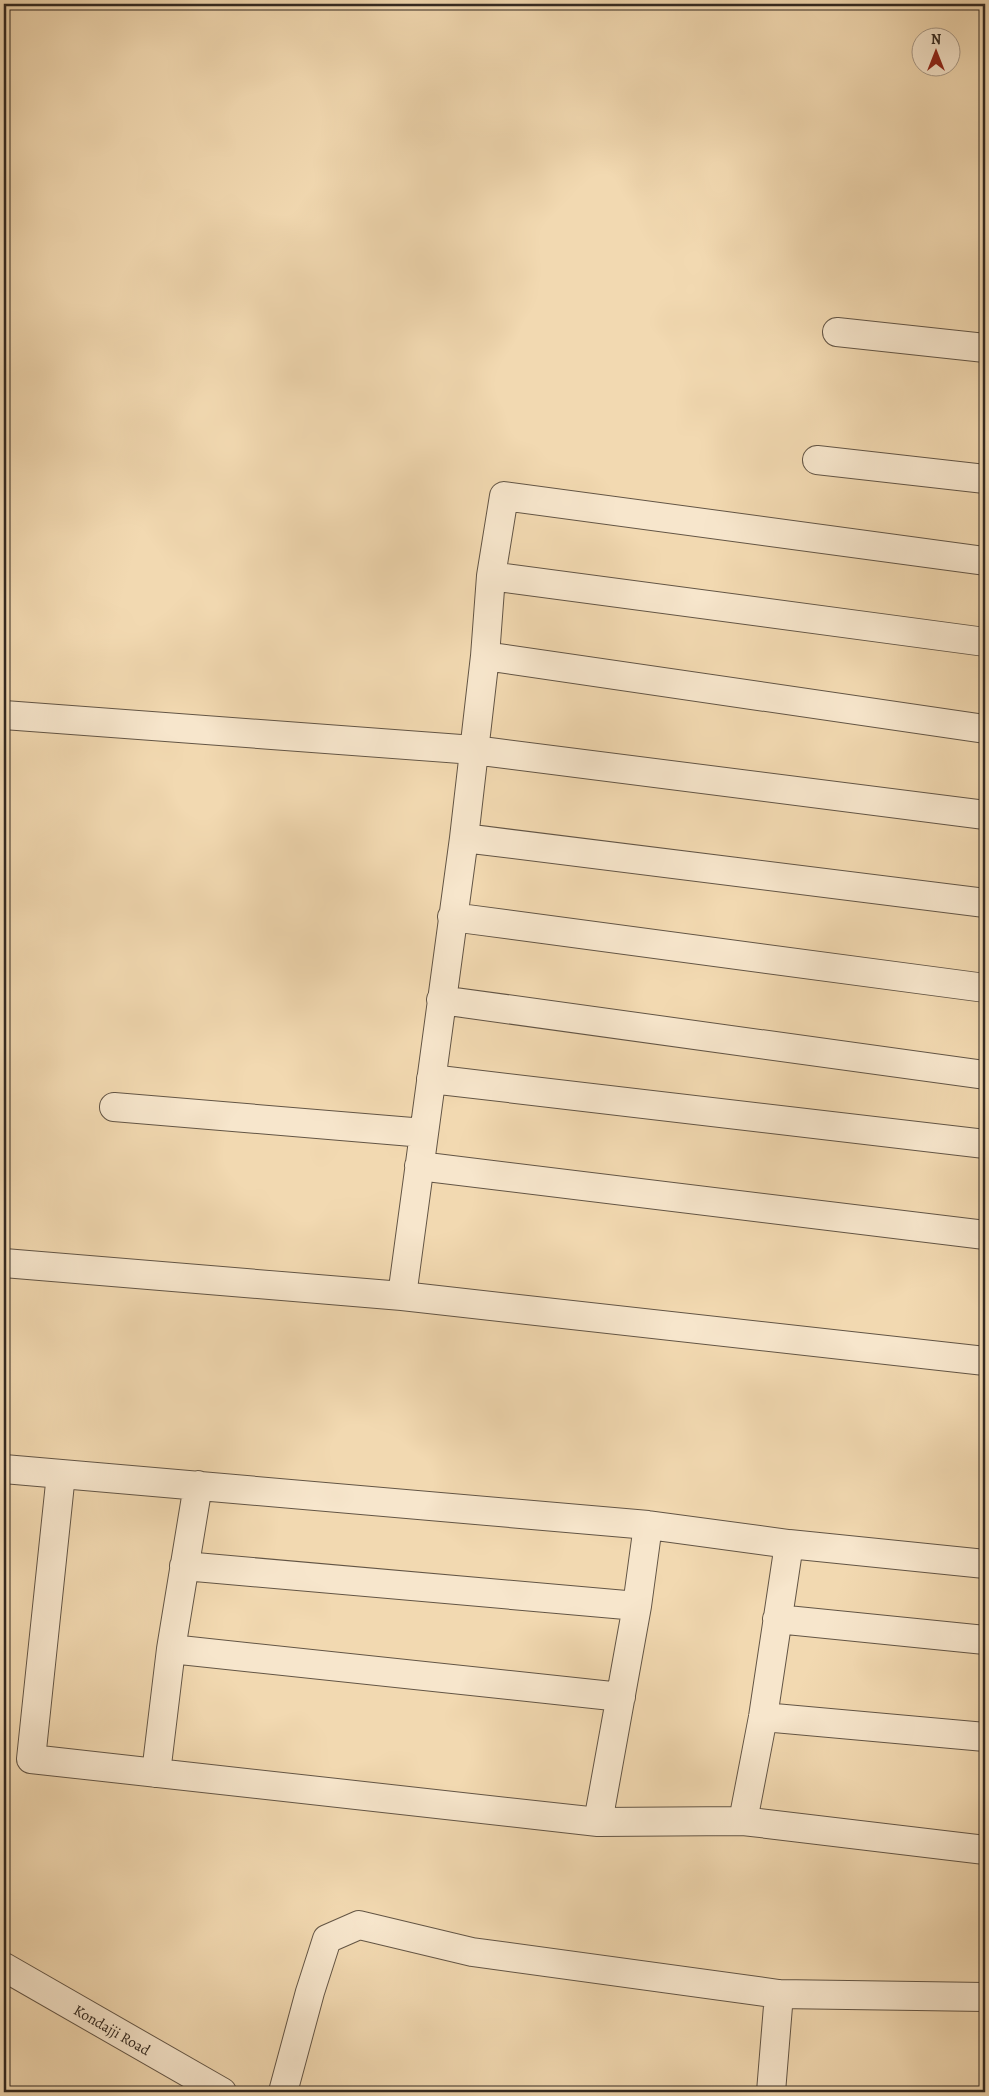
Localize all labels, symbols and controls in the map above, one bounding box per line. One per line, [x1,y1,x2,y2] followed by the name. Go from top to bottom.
[912,28,962,78] north arrow
[931,30,941,49] text: N
[70,2000,155,2061] street label: Kondajji Road

